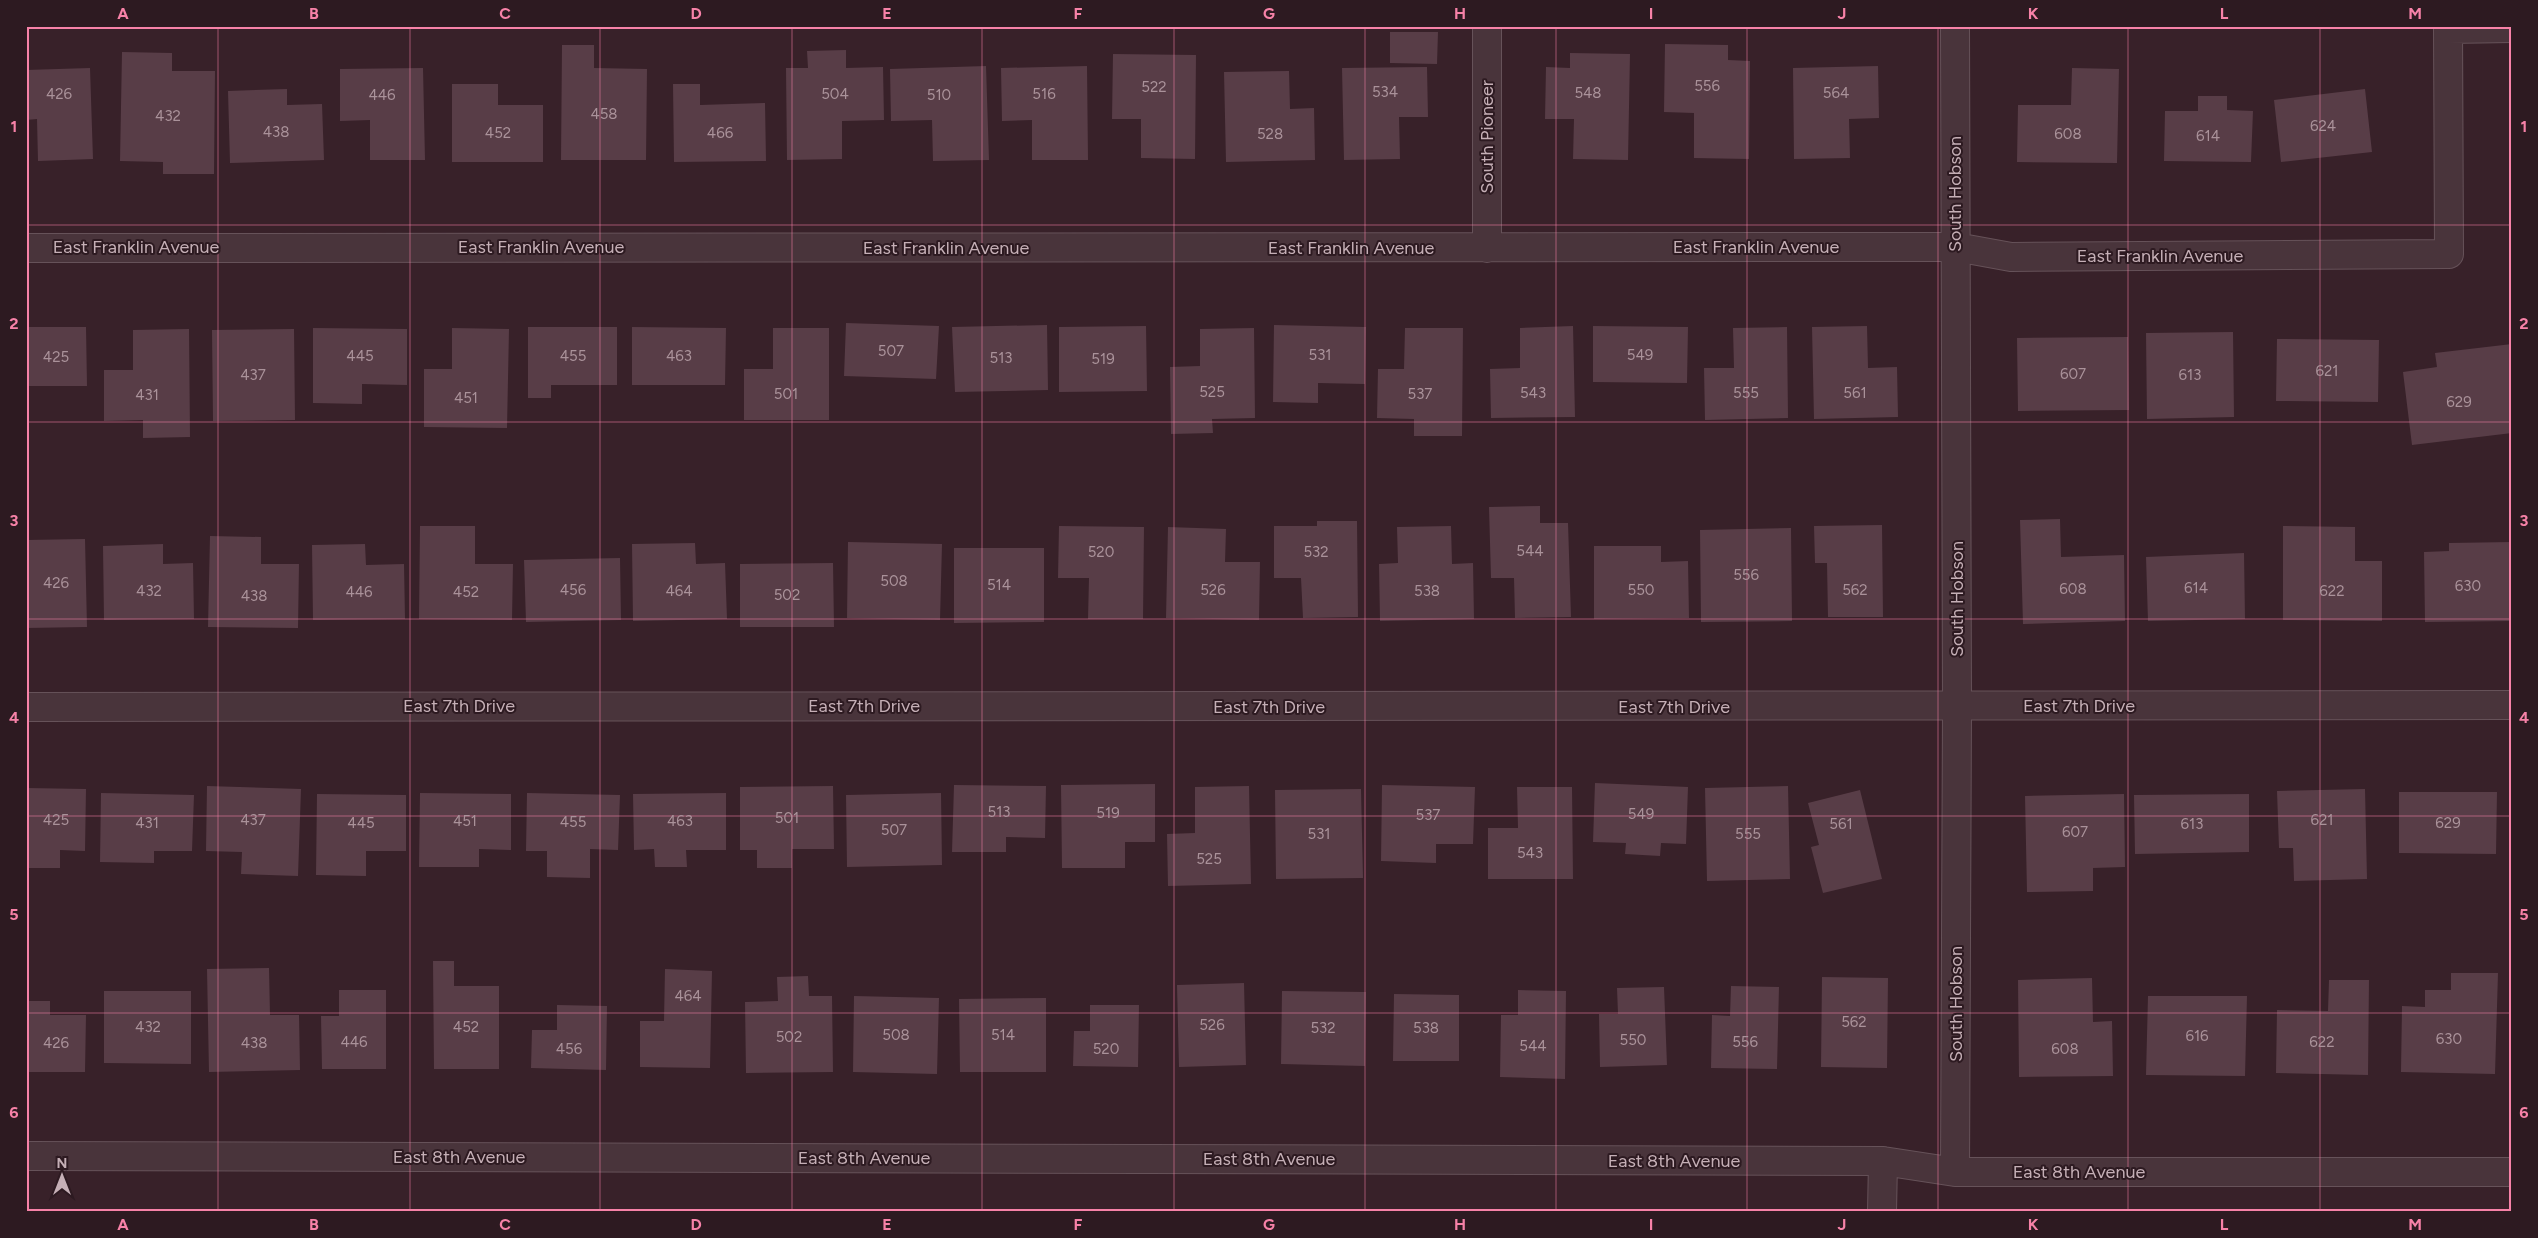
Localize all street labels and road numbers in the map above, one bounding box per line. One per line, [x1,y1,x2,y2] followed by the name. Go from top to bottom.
[1476,80,1498,194] street label: South Pioneer
[1944,136,1966,252] street label: South Hobson
[53,236,219,258] street label: East Franklin Avenue
[458,236,624,258] street label: East Franklin Avenue
[1673,236,1839,258] street label: East Franklin Avenue
[863,237,1029,259] street label: East Franklin Avenue
[1268,237,1434,259] street label: East Franklin Avenue
[2077,245,2243,267] street label: East Franklin Avenue
[1946,541,1968,657] street label: South Hobson
[403,695,515,717] street label: East 7th Drive
[808,695,920,717] street label: East 7th Drive
[2023,695,2135,717] street label: East 7th Drive
[1213,696,1325,718] street label: East 7th Drive
[1618,696,1730,718] street label: East 7th Drive
[1945,946,1967,1062] street label: South Hobson
[393,1146,526,1168] street label: East 8th Avenue
[798,1147,931,1169] street label: East 8th Avenue
[1203,1148,1336,1170] street label: East 8th Avenue
[1608,1150,1741,1172] street label: East 8th Avenue
[2013,1161,2146,1183] street label: East 8th Avenue

